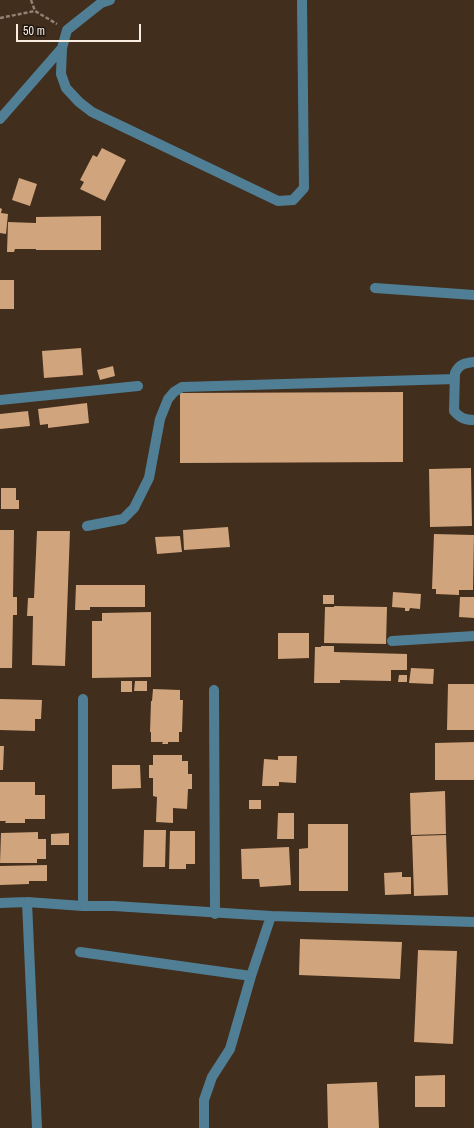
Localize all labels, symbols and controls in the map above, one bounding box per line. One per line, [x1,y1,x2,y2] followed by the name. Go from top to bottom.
[18,16,143,42] scale bar
[23,23,45,39] text: 50 m

